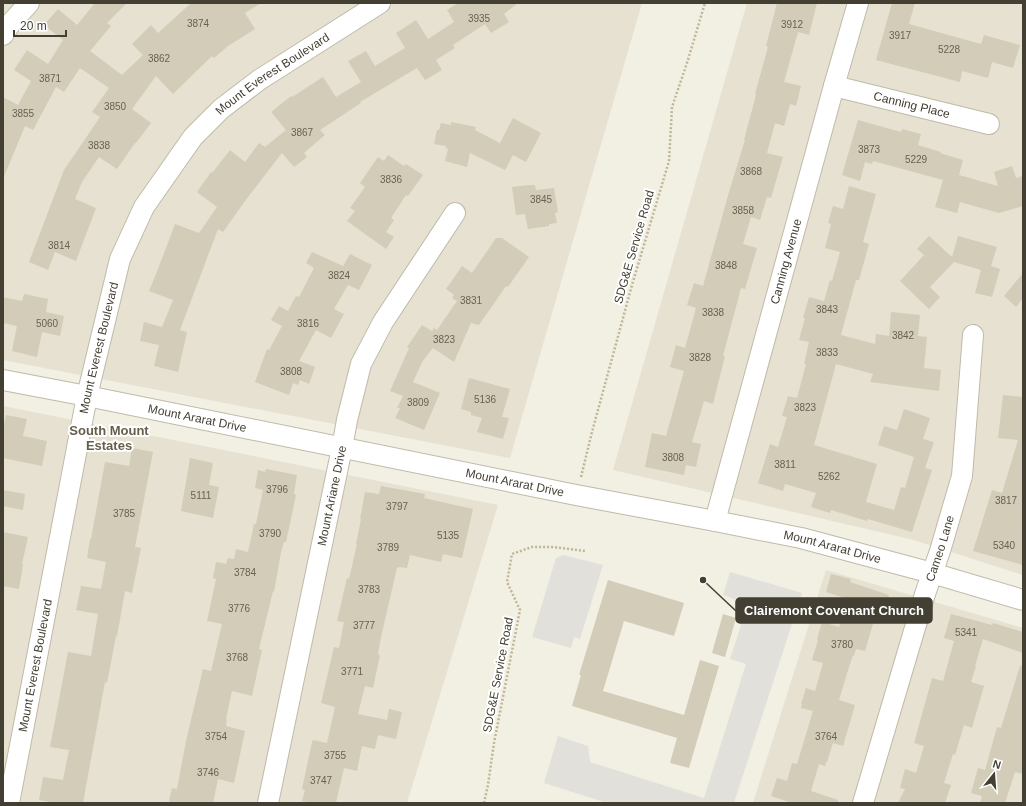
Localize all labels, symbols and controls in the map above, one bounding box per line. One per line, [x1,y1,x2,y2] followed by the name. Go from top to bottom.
[14,12,66,38] scale bar
[468,13,491,24] house number: 3935
[187,18,210,29] house number: 3874
[20,19,47,33] text: 20 m
[781,19,804,30] house number: 3912
[212,30,332,118] street label: Mount Everest Boulevard
[889,30,912,41] house number: 3917
[938,44,961,55] house number: 5228
[148,53,171,64] house number: 3862
[39,73,62,84] house number: 3871
[872,89,952,121] street label: Canning Place
[104,101,127,112] house number: 3850
[12,108,35,119] house number: 3855
[291,127,314,138] house number: 3867
[88,140,111,151] house number: 3838
[858,144,881,155] house number: 3873
[905,154,928,165] house number: 5229
[740,166,763,177] house number: 3868
[380,174,403,185] house number: 3836
[611,189,657,305] street label: SDG&E Service Road
[530,194,553,205] house number: 3845
[732,205,755,216] house number: 3858
[768,217,804,306] street label: Canning Avenue
[48,240,71,251] house number: 3814
[715,260,738,271] house number: 3848
[328,270,351,281] house number: 3824
[77,281,121,415] street label: Mount Everest Boulevard
[460,295,483,306] house number: 3831
[816,304,839,315] house number: 3843
[702,307,725,318] house number: 3838
[36,318,59,329] house number: 5060
[297,318,320,329] house number: 3816
[892,330,915,341] house number: 3842
[433,334,456,345] house number: 3823
[816,347,839,358] house number: 3833
[689,352,712,363] house number: 3828
[280,366,303,377] house number: 3808
[474,394,497,405] house number: 5136
[407,397,430,408] house number: 3809
[147,402,248,435] street label: Mount Ararat Drive
[794,402,817,413] house number: 3823
[69,423,149,453] district label: South Mount Estates
[315,444,349,547] street label: Mount Ariane Drive
[662,452,685,463] house number: 3808
[774,459,796,470] house number: 3811
[464,466,566,499] street label: Mount Ararat Drive
[818,471,841,482] house number: 5262
[266,484,289,495] house number: 3796
[191,490,212,501] house number: 5111
[995,495,1018,506] house number: 3817
[386,501,409,512] house number: 3797
[113,508,136,519] house number: 3785
[923,513,957,583] street label: Cameo Lane
[259,528,282,539] house number: 3790
[782,528,883,566] street label: Mount Ararat Drive
[437,530,460,541] house number: 5135
[993,540,1016,551] house number: 5340
[377,542,400,553] house number: 3789
[234,567,257,578] house number: 3784
[358,584,381,595] house number: 3783
[16,598,55,733] street label: Mount Everest Boulevard
[736,598,932,623] callout: Clairemont Covenant Church
[228,603,251,614] house number: 3776
[744,603,924,618] text: Clairemont Covenant Church
[480,616,516,734] street label: SDG&E Service Road
[353,620,376,631] house number: 3777
[955,627,978,638] house number: 5341
[831,639,854,650] house number: 3780
[226,652,249,663] house number: 3768
[341,666,364,677] house number: 3771
[205,731,228,742] house number: 3754
[815,731,838,742] house number: 3764
[324,750,347,761] house number: 3755
[974,754,1014,794] north arrow
[991,758,1003,771] text: N
[197,767,220,778] house number: 3746
[310,775,333,786] house number: 3747

